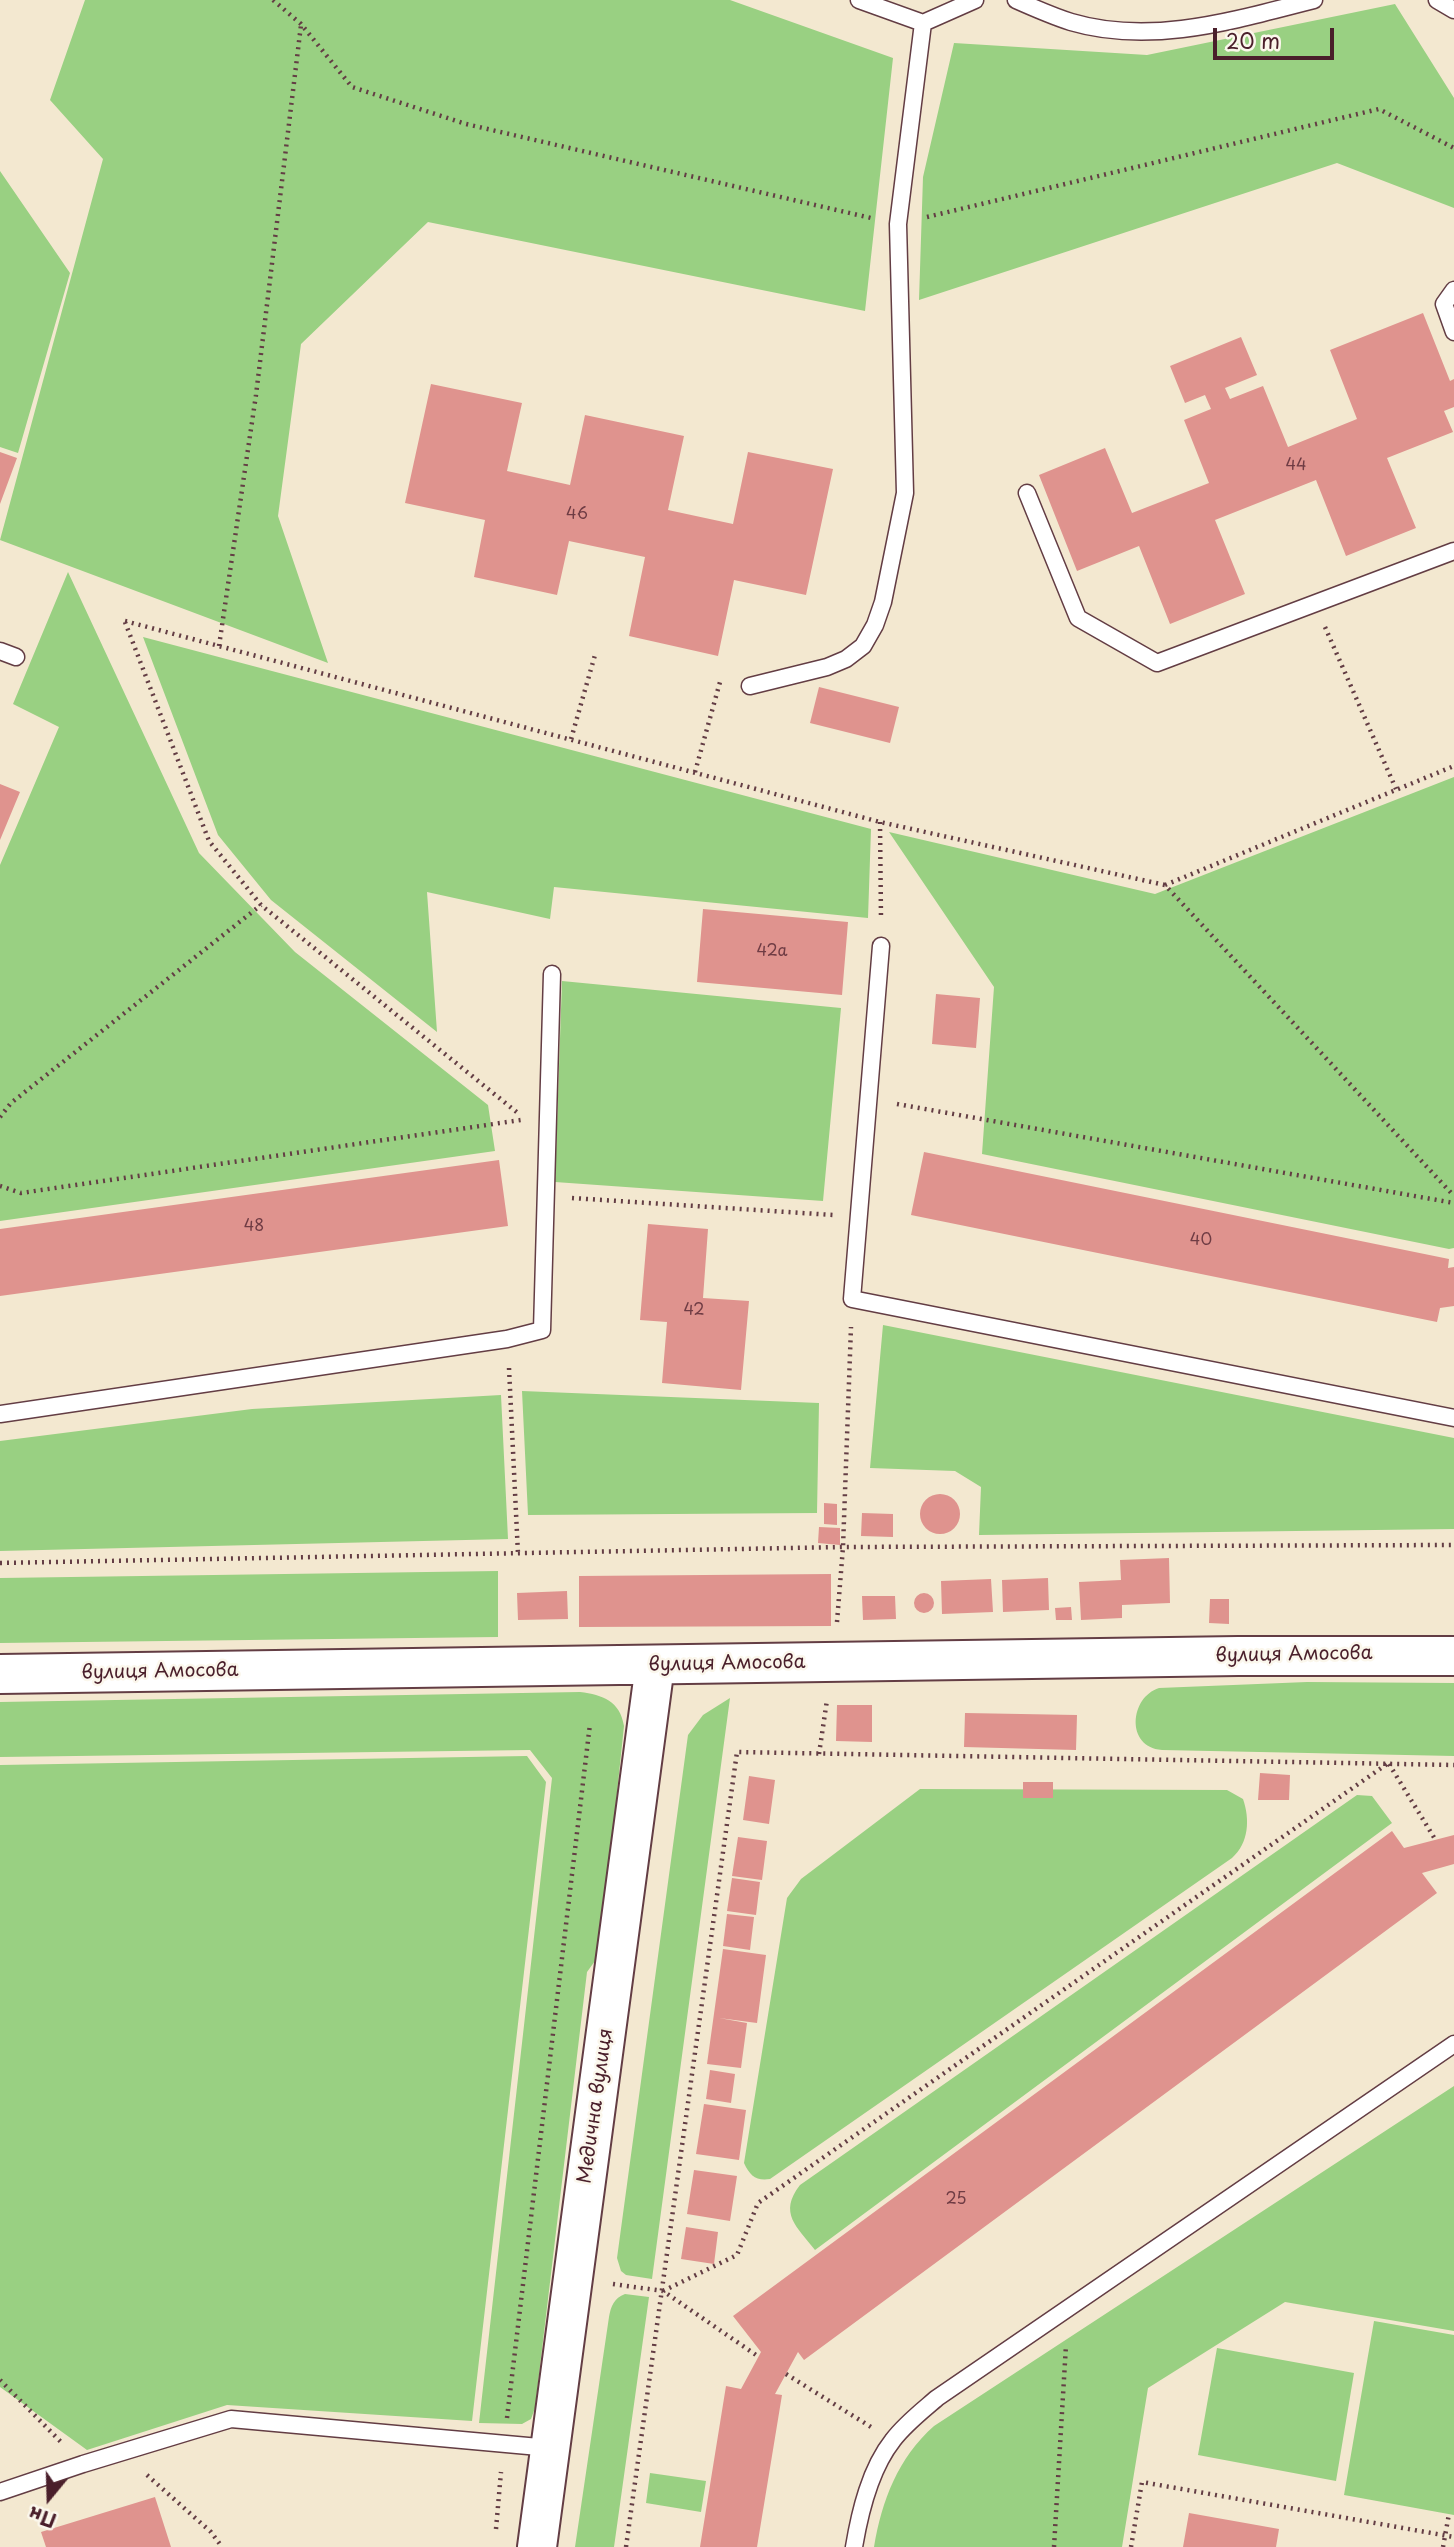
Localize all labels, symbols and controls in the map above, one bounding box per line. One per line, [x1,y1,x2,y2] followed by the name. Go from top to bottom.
[1216,14,1337,58] scale bar
[1226,24,1280,56] text: 20 m
[1285,456,1307,476] house number: 44
[566,505,588,525] house number: 46
[757,942,787,962] house number: 42а
[244,1217,264,1237] house number: 48
[1190,1231,1212,1251] house number: 40
[683,1301,705,1321] house number: 42
[1215,1642,1373,1668] street label: вулиця Амосова
[648,1651,806,1677] street label: вулиця Амосова
[81,1659,239,1685] street label: вулиця Амосова
[574,2027,618,2185] street label: Медична вулиця
[945,2190,967,2210] house number: 25
[14,2463,84,2533] north arrow
[25,2500,60,2536] text: Пн

